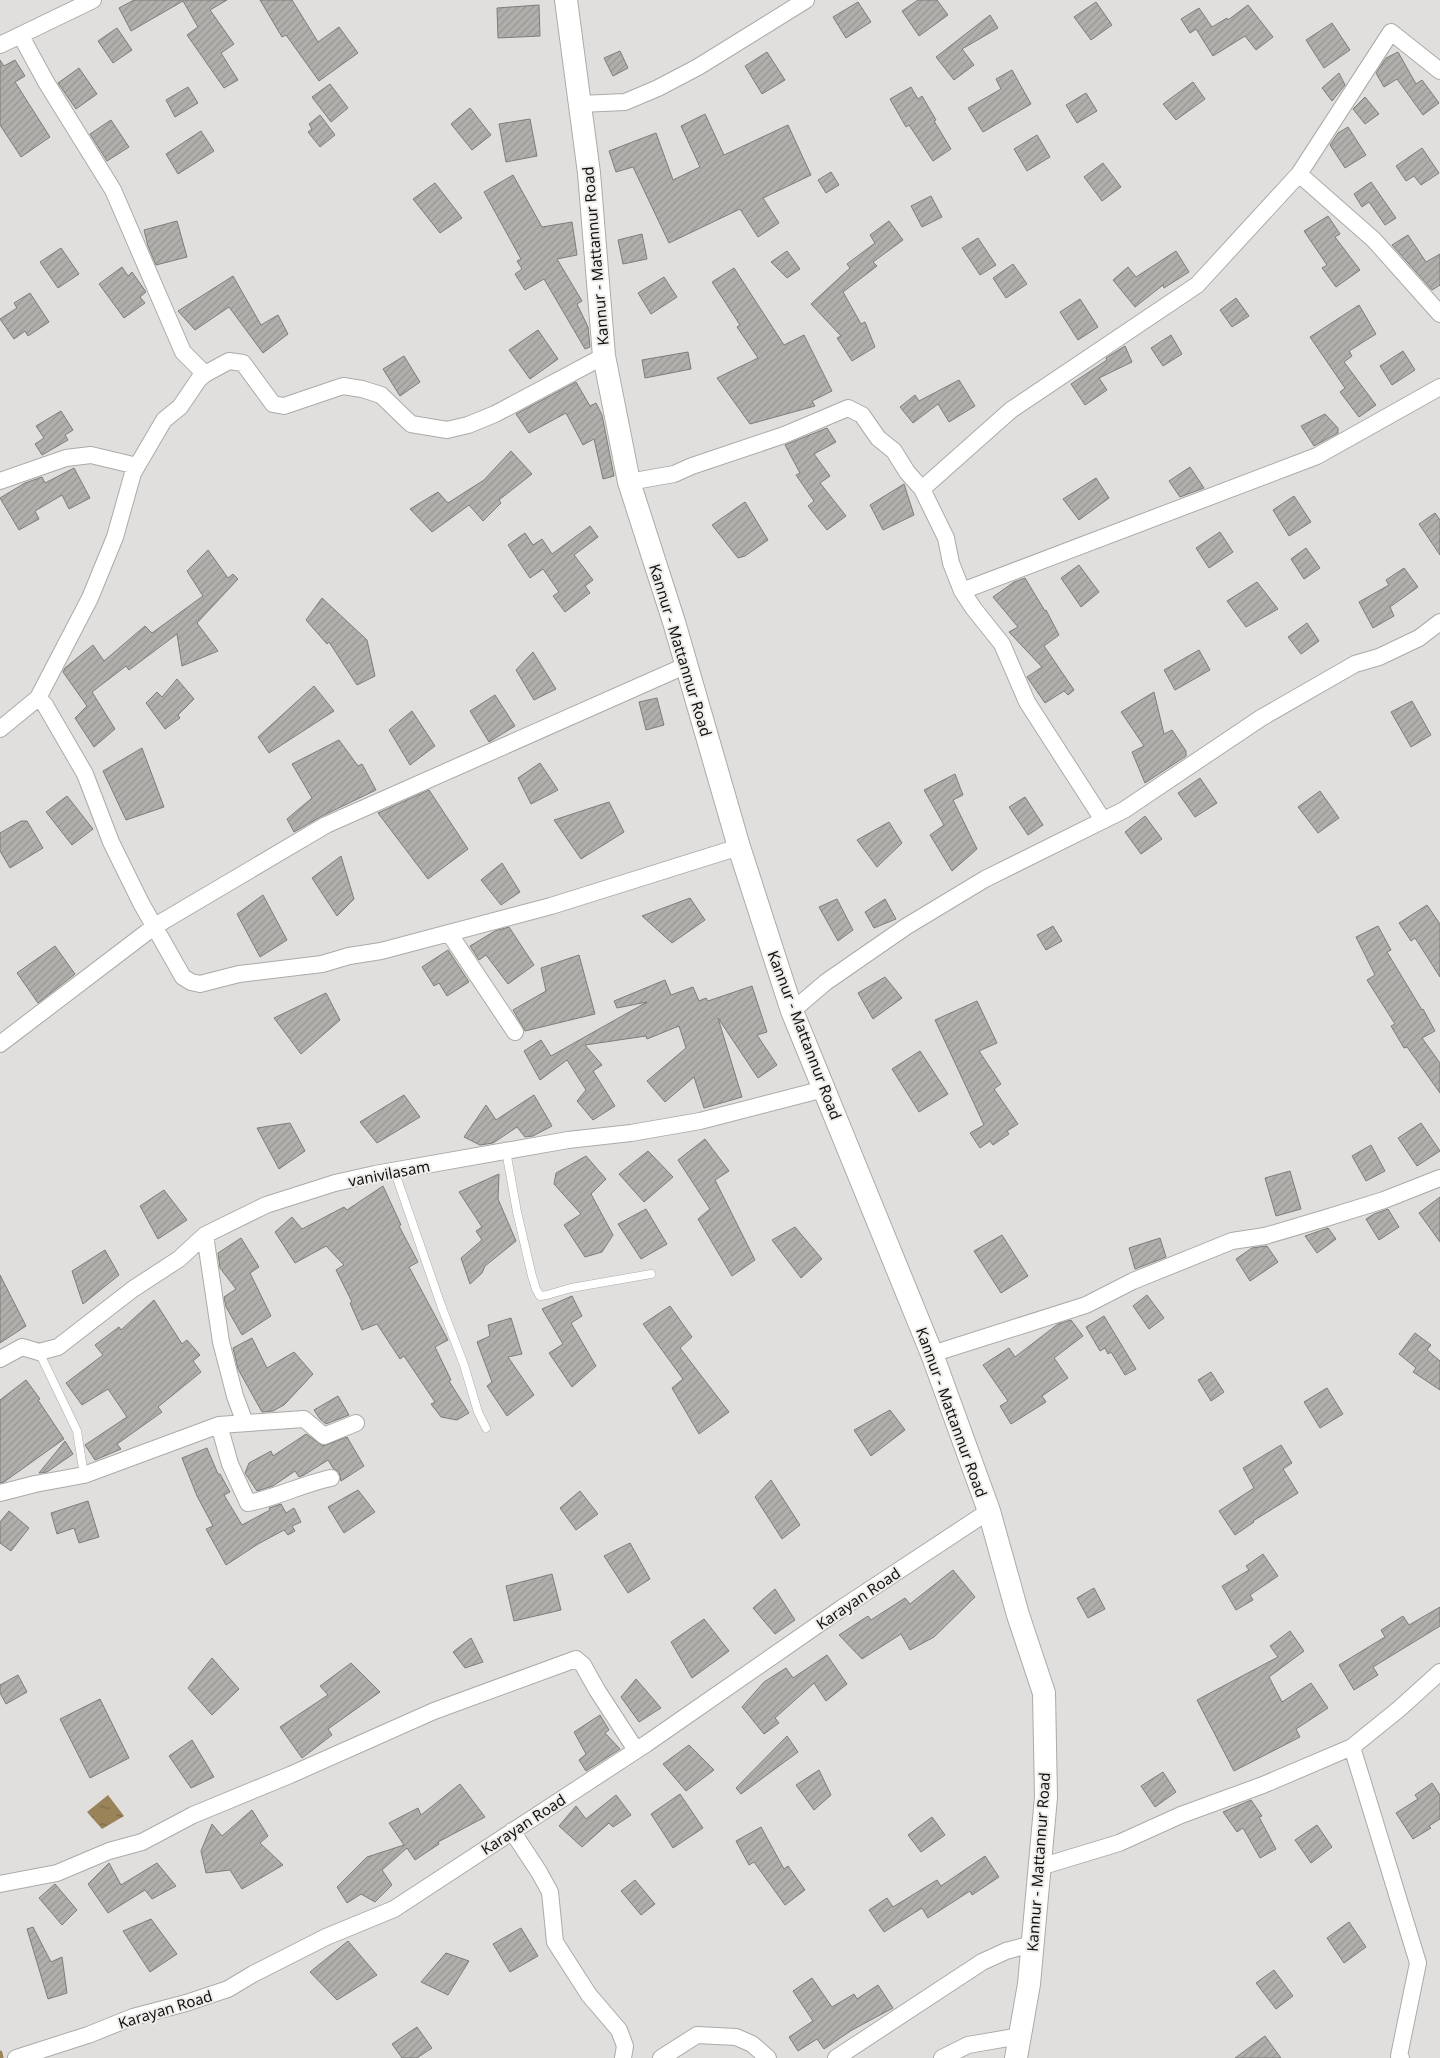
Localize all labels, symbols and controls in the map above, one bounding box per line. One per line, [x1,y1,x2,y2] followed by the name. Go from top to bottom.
[577,166,613,346] street label: Kannur - Mattannur Road
[645,561,717,739] street label: Kannur - Mattannur Road
[763,948,847,1122] street label: Kannur - Mattannur Road
[347,1155,431,1191] street label: vanivilasam
[912,1324,992,1500] street label: Kannur - Mattannur Road
[812,1563,904,1633] street label: Karayan Road
[1022,1772,1054,1952] street label: Kannur - Mattannur Road
[477,1789,569,1859] street label: Karayan Road
[116,1985,214,2033] street label: Karayan Road

